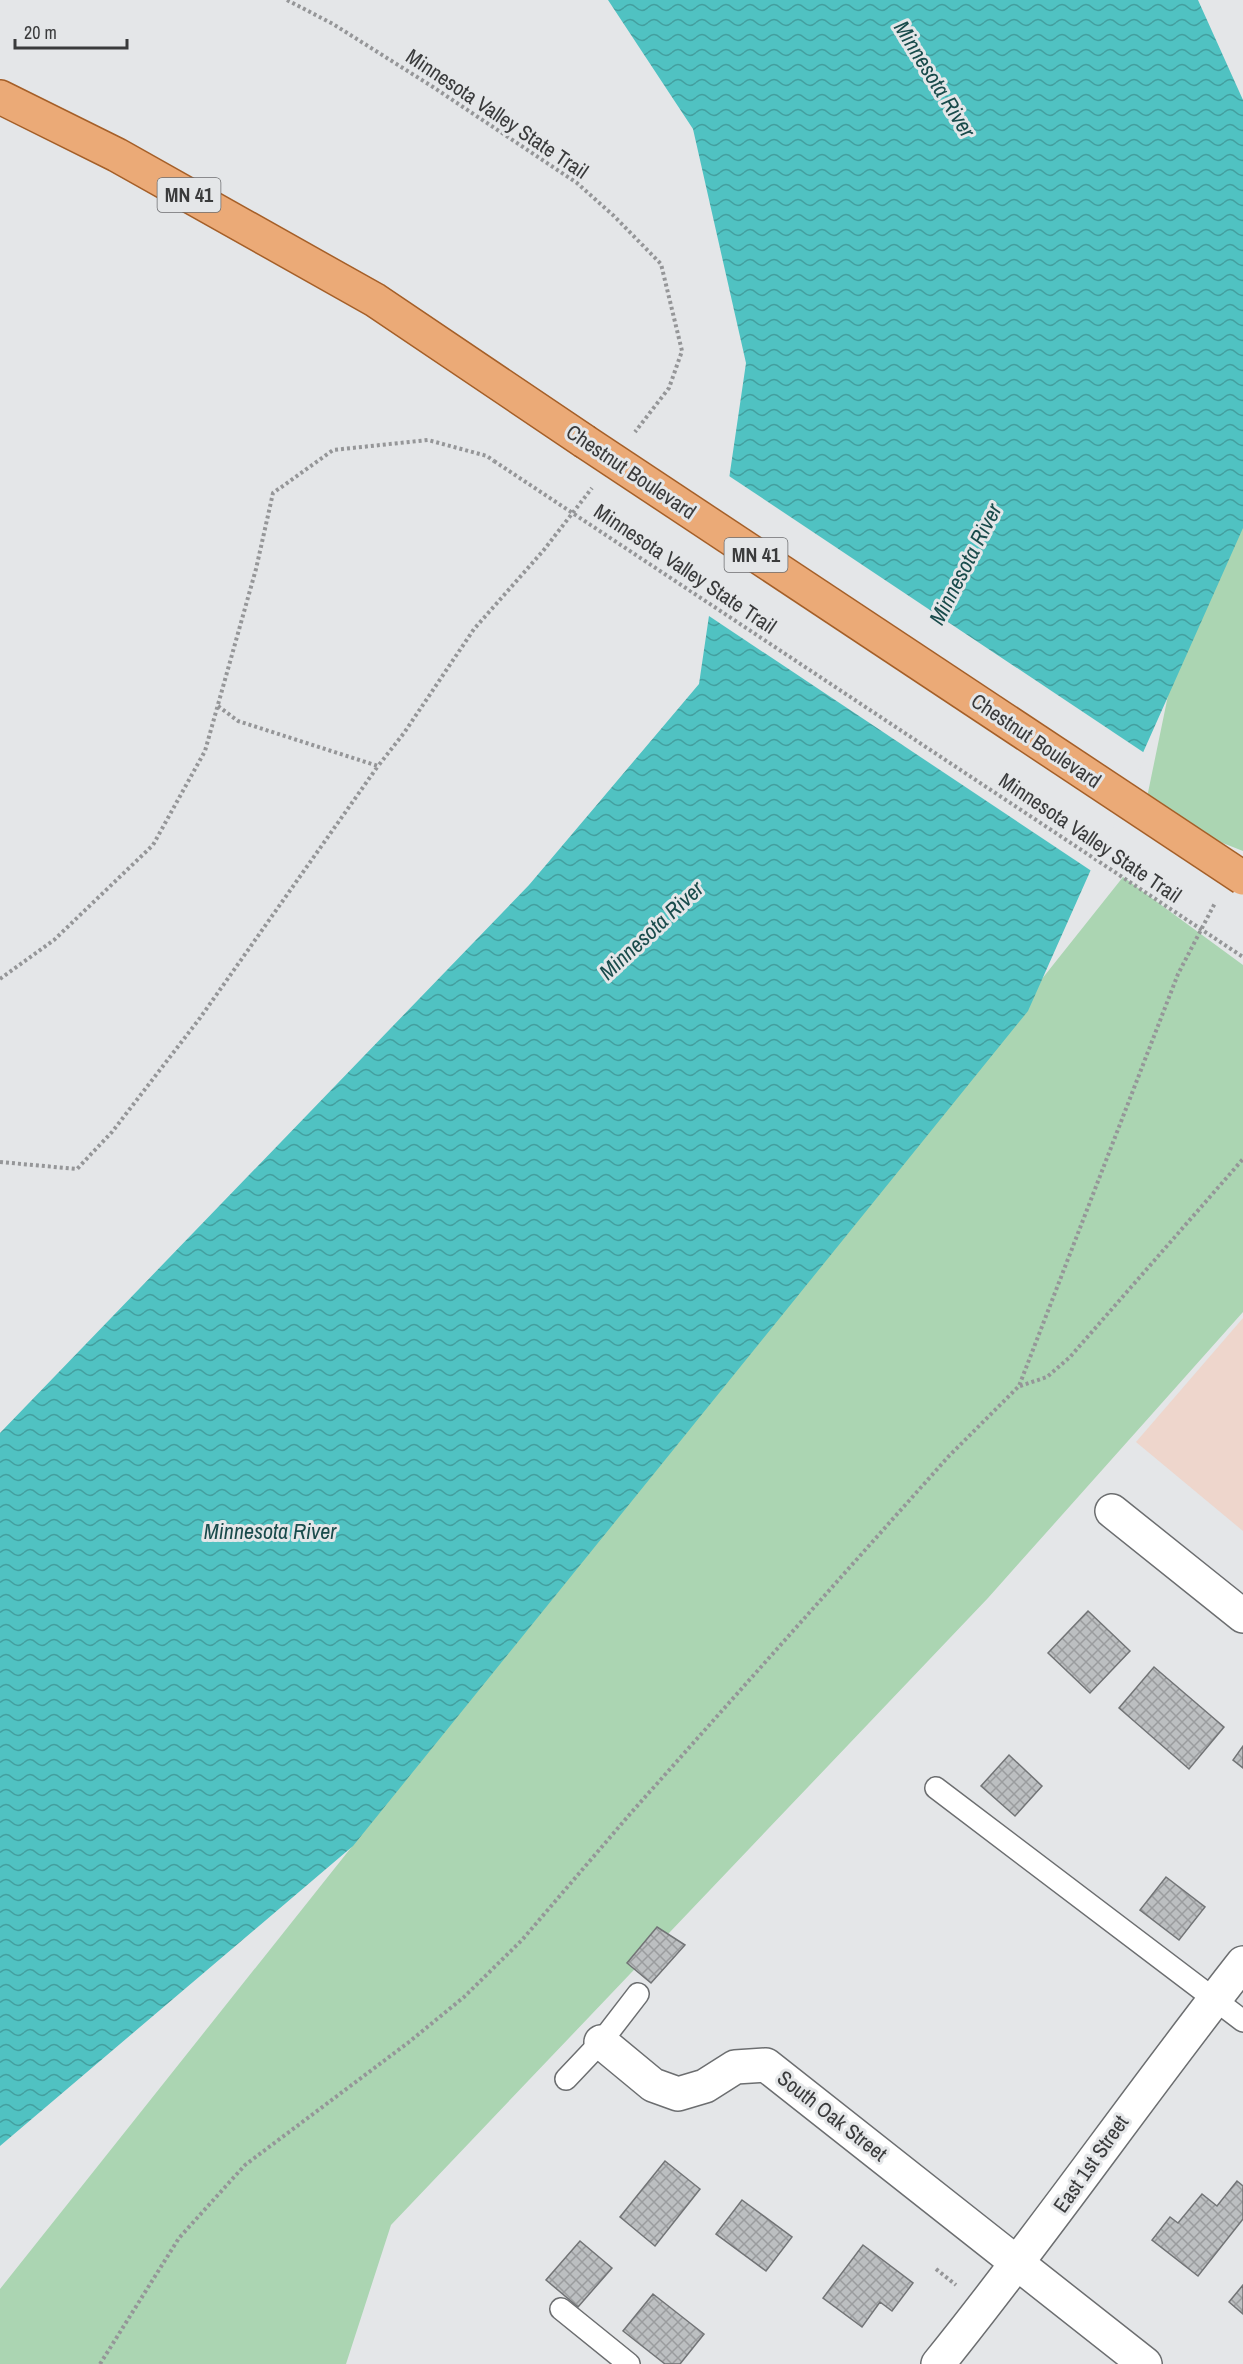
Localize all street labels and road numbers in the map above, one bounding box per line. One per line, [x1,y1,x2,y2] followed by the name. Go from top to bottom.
[400,42,594,185] street label: Minnesota Valley State Trail
[158,178,220,212] road number: MN 41
[560,417,702,526] street label: Chestnut Boulevard
[588,497,782,640] street label: Minnesota Valley State Trail
[724,538,788,572] road number: MN 41
[965,686,1107,795] street label: Chestnut Boulevard
[993,766,1187,909] street label: Minnesota Valley State Trail
[771,2064,893,2168] street label: South Oak Street
[1046,2109,1135,2218] street label: East 1st Street

